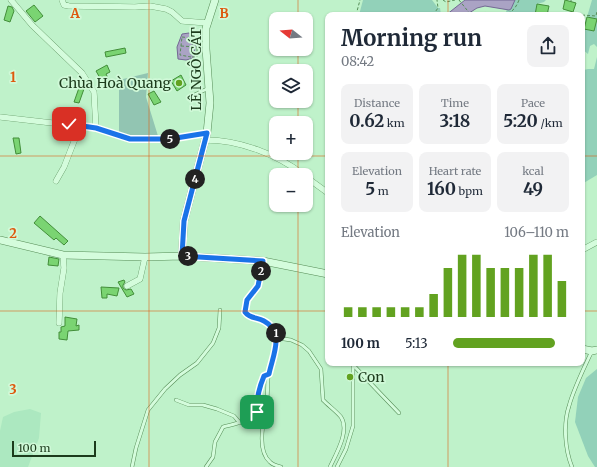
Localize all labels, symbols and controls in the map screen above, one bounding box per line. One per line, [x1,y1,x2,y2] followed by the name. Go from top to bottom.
[69,5,80,22] text: A
[219,5,229,22] text: B
[269,12,313,56] north arrow
[269,12,313,212] map controls
[341,24,482,52] text: Morning run
[527,25,569,67] button: share
[187,27,205,111] street label: LÊ NGÔ CÁT
[341,53,374,70] text: 08:42
[269,64,313,108] button: layers
[10,69,16,86] text: 1
[59,74,172,92] place label: Chùa Hoà Quang
[174,78,184,88] marker: Chùa Hoà Quang
[354,96,400,110] text: Distance
[441,96,469,110] text: Time
[521,96,545,110] text: Pace
[52,107,86,141] pin
[349,110,384,132] text: 0.62
[440,110,470,132] text: 3:18
[503,110,538,132] text: 5:20
[58,113,80,135] icon: check
[269,116,313,160] button: +
[384,116,405,130] text: km
[538,116,563,130] text: /km
[160,129,180,149] pin: 5
[167,132,173,146] text: 5
[352,164,402,178] text: Elevation
[429,164,481,178] text: Heart rate
[522,164,544,178] text: kcal
[269,168,313,212] button: −
[185,169,205,189] pin: 4
[192,172,199,186] text: 4
[365,178,375,200] text: 5
[427,178,456,200] text: 160
[523,178,543,200] text: 49
[375,184,389,198] text: m
[456,184,483,198] text: bpm
[341,224,400,241] text: Elevation
[504,224,569,241] text: 106–110 m
[9,225,17,242] text: 2
[178,246,198,266] pin: 3
[185,249,191,263] text: 3
[251,261,271,281] pin: 2
[258,264,264,278] text: 2
[266,323,286,343] pin: 1
[273,326,279,340] text: 1
[341,335,380,352] text: 100 m
[405,335,428,352] text: 5:13
[358,368,384,386] place label: Con
[345,372,355,382] marker: Con
[9,381,17,398] text: 3
[240,395,274,429] pin
[246,401,268,423] icon: arrive
[12,439,96,458] scale bar
[18,441,50,455] text: 100 m

